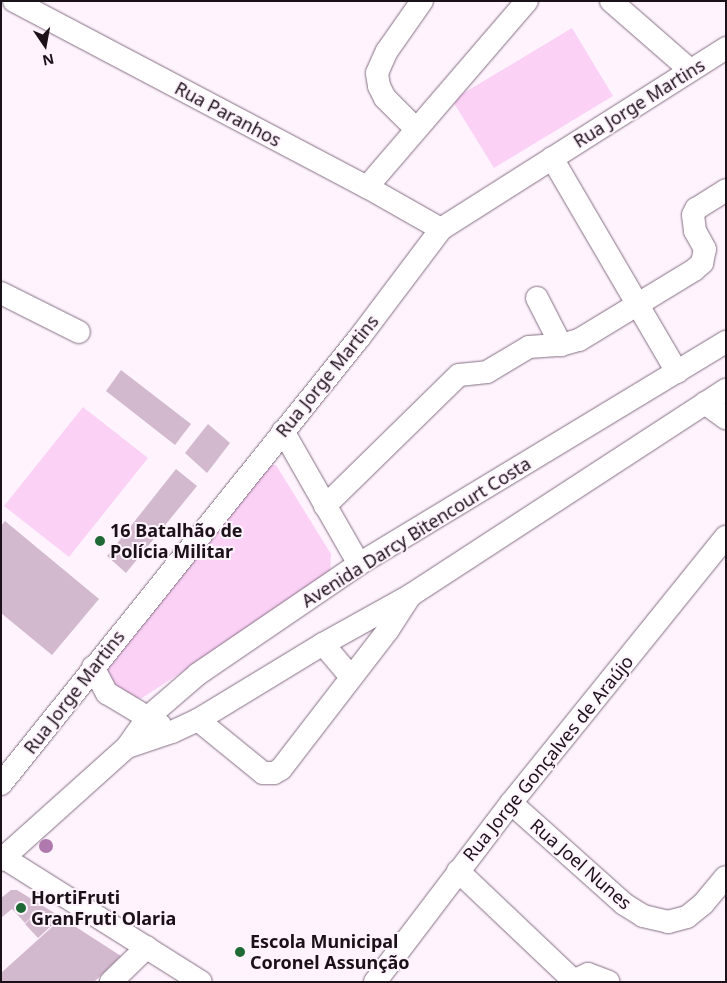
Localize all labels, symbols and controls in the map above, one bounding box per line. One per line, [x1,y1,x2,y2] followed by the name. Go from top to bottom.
[20,20,70,70] north arrow
[41,50,56,71] text: N
[569,54,709,152] street label: Rua Jorge Martins
[171,77,285,151] street label: Rua Paranhos
[271,311,383,441] street label: Rua Jorge Martins
[297,452,535,612] street label: Avenida Darcy Bitencourt Costa
[110,520,243,562] place label: 16 Batalhão de Polícia Militar
[94,535,106,547] marker: 16 Batalhão de Polícia Militar
[19,626,129,758] street label: Rua Jorge Martins
[458,651,638,865] street label: Rua Jorge Gonçalves de Araújo
[526,814,636,914] street label: Rua Joel Nunes
[31,887,176,930] place label: HortiFruti GranFruti Olaria
[15,902,27,914] marker: HortiFruti GranFruti Olaria
[250,931,409,974] place label: Escola Municipal Coronel Assunção
[234,946,246,958] marker: Escola Municipal Coronel Assunção

